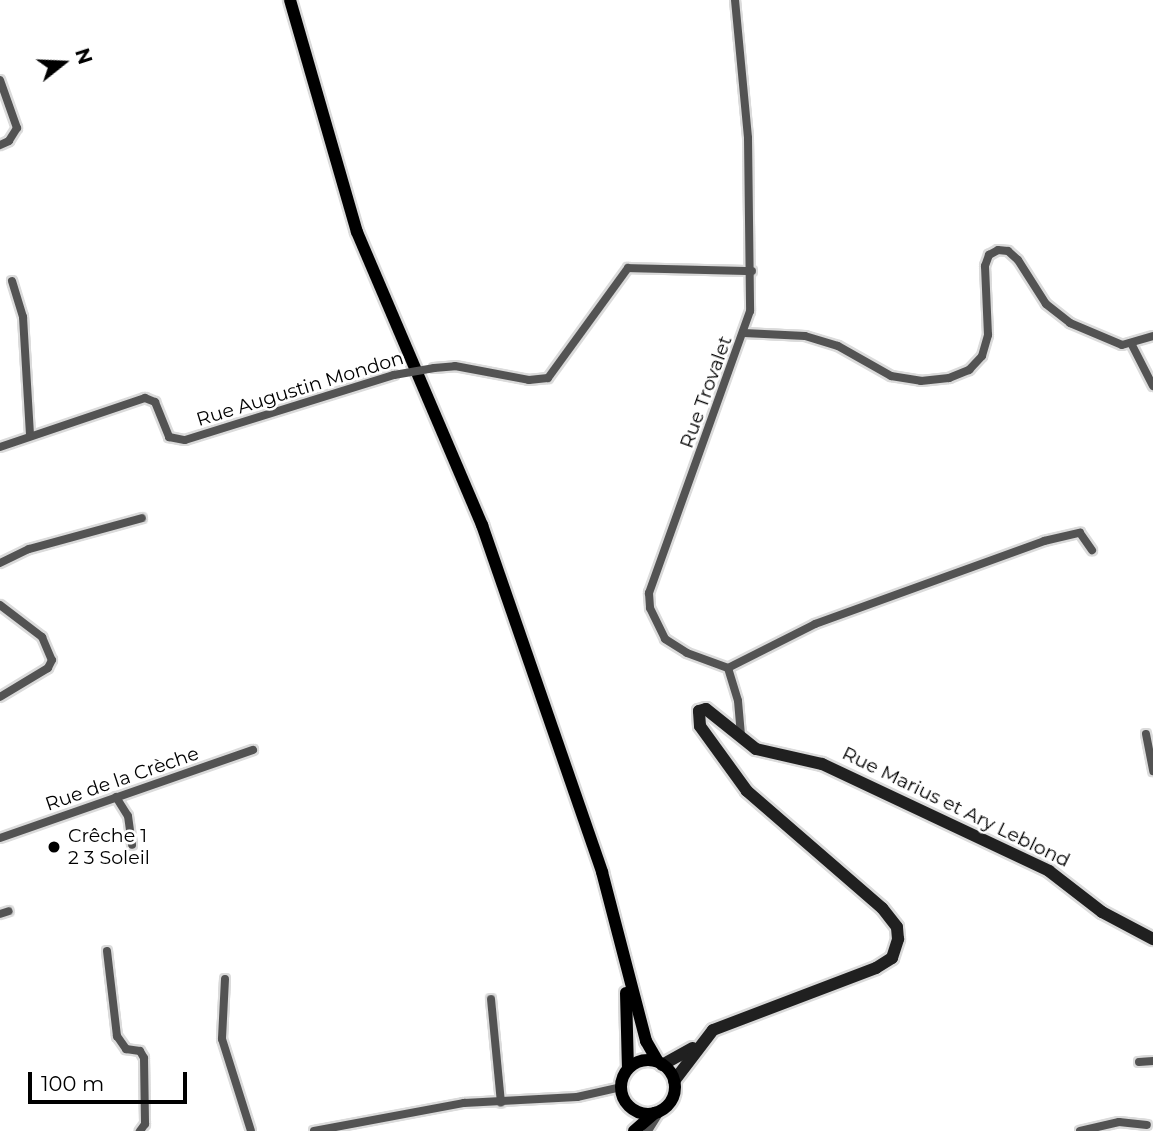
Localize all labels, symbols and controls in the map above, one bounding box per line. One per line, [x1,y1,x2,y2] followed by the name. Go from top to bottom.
[28,28,98,98] north arrow
[70,45,97,67] text: N
[675,333,737,451] street label: Rue Trovalet
[194,347,406,431] street label: Rue Augustin Mondon
[42,742,202,816] street label: Rue de la Crèche
[838,742,1074,872] street label: Rue Marius et Ary Leblond
[68,825,150,869] place label: Crêche 1 2 3 Soleil
[46,839,62,855] marker: Crêche 1 2 3 Soleil
[32,1058,191,1102] scale bar
[41,1071,104,1096] text: 100 m

